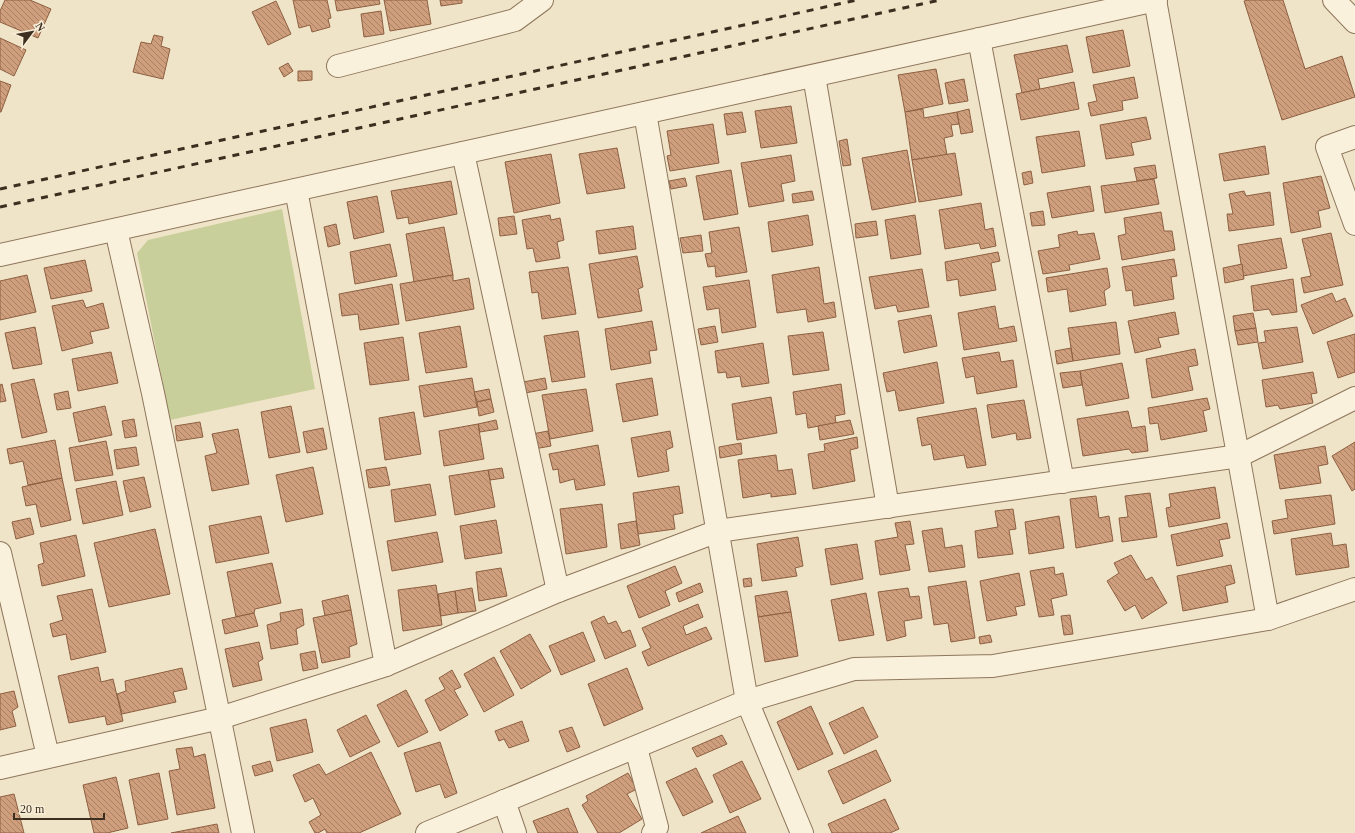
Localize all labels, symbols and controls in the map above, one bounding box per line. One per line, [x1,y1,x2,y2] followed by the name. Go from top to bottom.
[12,12,52,52] north arrow
[33,20,48,33] text: N
[14,795,104,821] scale bar
[20,802,45,816] text: 20 m

